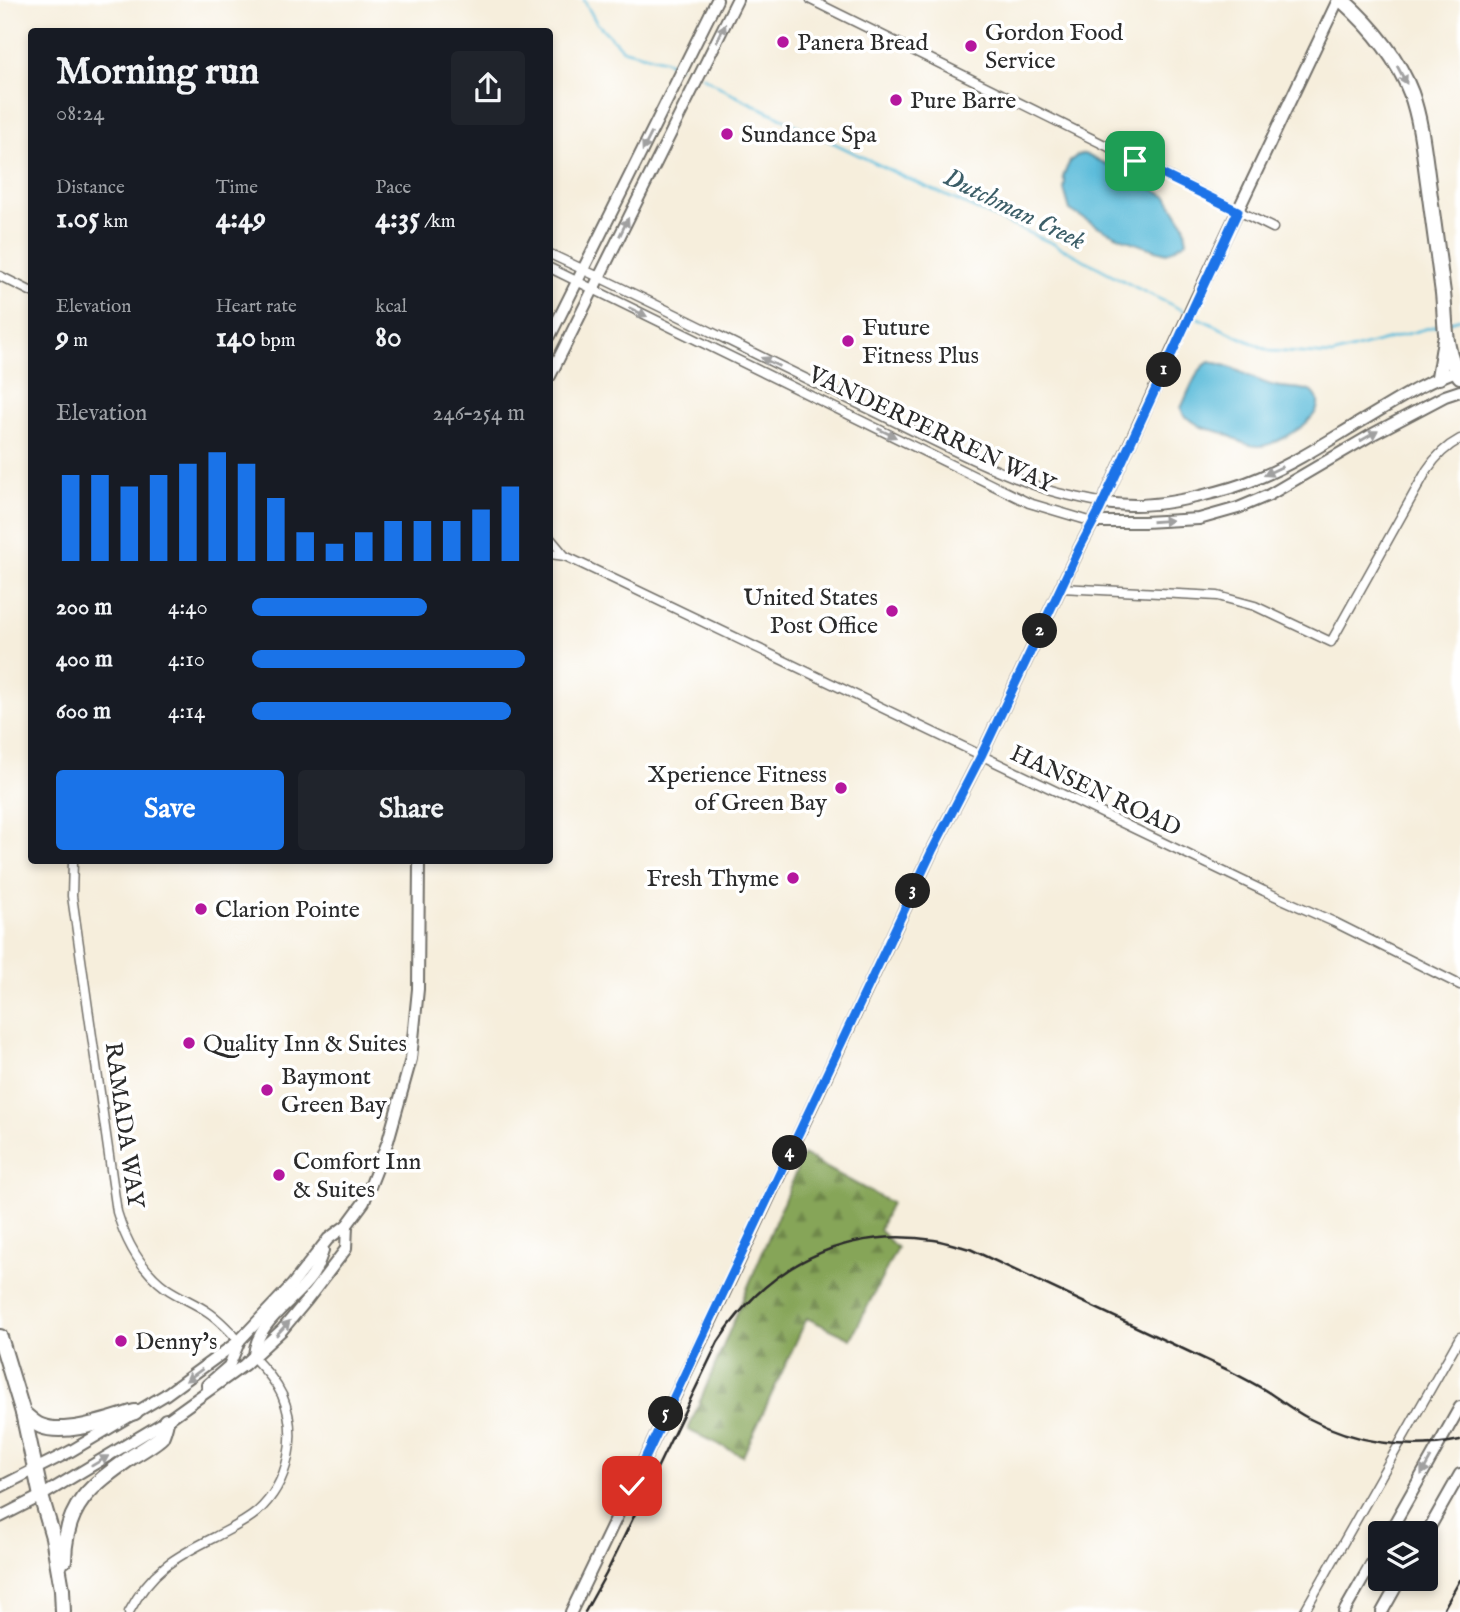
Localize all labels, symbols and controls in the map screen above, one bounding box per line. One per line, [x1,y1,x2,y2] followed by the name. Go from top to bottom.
[985,18,1123,77] place label: Gordon Food Service
[716,23,727,43] one-way arrow
[797,28,928,59] place label: Panera Bread
[775,34,791,50] marker: Panera Bread
[963,38,979,54] marker: Gordon Food Service
[56,49,259,97] text: Morning run
[451,51,525,125] button: share
[1396,65,1407,85] one-way arrow
[910,86,1016,117] place label: Pure Barre
[888,92,904,108] marker: Pure Barre
[56,99,104,128] text: 08:24
[741,120,877,151] place label: Sundance Spa
[719,126,735,142] marker: Sundance Spa
[1105,131,1165,191] pin
[641,133,653,153] one-way arrow
[1116,142,1154,180] icon: arrive
[938,161,1091,258] water label: Dutchman Creek
[56,176,125,200] text: Distance
[216,176,258,200] text: Time
[375,176,411,200] text: Pace
[56,200,99,238] text: 1.05
[216,200,266,238] text: 4:49
[375,200,420,238] text: 4:35
[99,210,128,234] text: km
[420,210,456,234] text: /km
[618,217,629,237] one-way arrow
[56,295,131,319] text: Elevation
[216,295,297,319] text: Heart rate
[375,295,407,319] text: kcal
[628,306,648,317] one-way arrow
[862,313,979,372] place label: Future Fitness Plus
[56,319,69,357] text: 9
[216,319,256,357] text: 140
[375,319,402,357] text: 80
[69,329,88,353] text: m
[256,329,296,353] text: bpm
[840,333,856,349] marker: Future Fitness Plus
[1146,352,1182,388] pin: 1
[760,356,780,368] one-way arrow
[1160,357,1167,381] text: 1
[802,359,1061,502] street label: VANDERPERREN WAY
[56,399,147,428] text: Elevation
[433,399,525,428] text: 246–254 m
[877,427,897,438] one-way arrow
[1359,430,1379,442] one-way arrow
[1263,466,1283,477] one-way arrow
[1151,515,1173,526] one-way arrow
[743,583,878,642] place label: United States Post Office
[56,593,112,622] text: 200 m
[168,593,208,622] text: 4:40
[884,603,900,619] marker: United States Post Office
[1023,614,1058,648] pin: 2
[1035,618,1044,642] text: 2
[56,645,113,674] text: 400 m
[168,645,205,674] text: 4:10
[56,697,111,726] text: 600 m
[168,697,205,726] text: 4:14
[1005,738,1186,844] street label: HANSEN ROAD
[648,760,827,819] place label: Xperience Fitness of Green Bay
[56,770,284,850] button: Save
[298,770,525,850] button: Share
[833,780,849,796] marker: Xperience Fitness of Green Bay
[646,864,779,895] place label: Fresh Thyme
[785,870,801,886] marker: Fresh Thyme
[895,874,930,908] pin: 3
[909,878,916,902] text: 3
[215,895,360,926] place label: Clarion Pointe
[193,901,209,917] marker: Clarion Pointe
[203,1029,407,1060] place label: Quality Inn & Suites
[181,1035,197,1051] marker: Quality Inn & Suites
[97,1040,151,1212] street label: RAMADA WAY
[281,1062,387,1121] place label: Baymont Green Bay
[259,1082,275,1098] marker: Baymont Green Bay
[772,1136,808,1170] pin: 4
[785,1140,794,1164] text: 4
[293,1147,421,1206] place label: Comfort Inn & Suites
[271,1167,287,1183] marker: Comfort Inn & Suites
[275,1320,291,1337] one-way arrow
[135,1327,217,1358] place label: Denny's
[113,1333,129,1349] marker: Denny's
[184,1368,203,1382] one-way arrow
[648,1396,684,1432] pin: 5
[662,1401,669,1425] text: 5
[90,1455,109,1467] one-way arrow
[602,1456,662,1516] pin
[1420,1457,1432,1476] one-way arrow
[613,1467,651,1505] icon: check
[1368,1521,1438,1591] map controls
[1368,1521,1438,1591] button: layers

